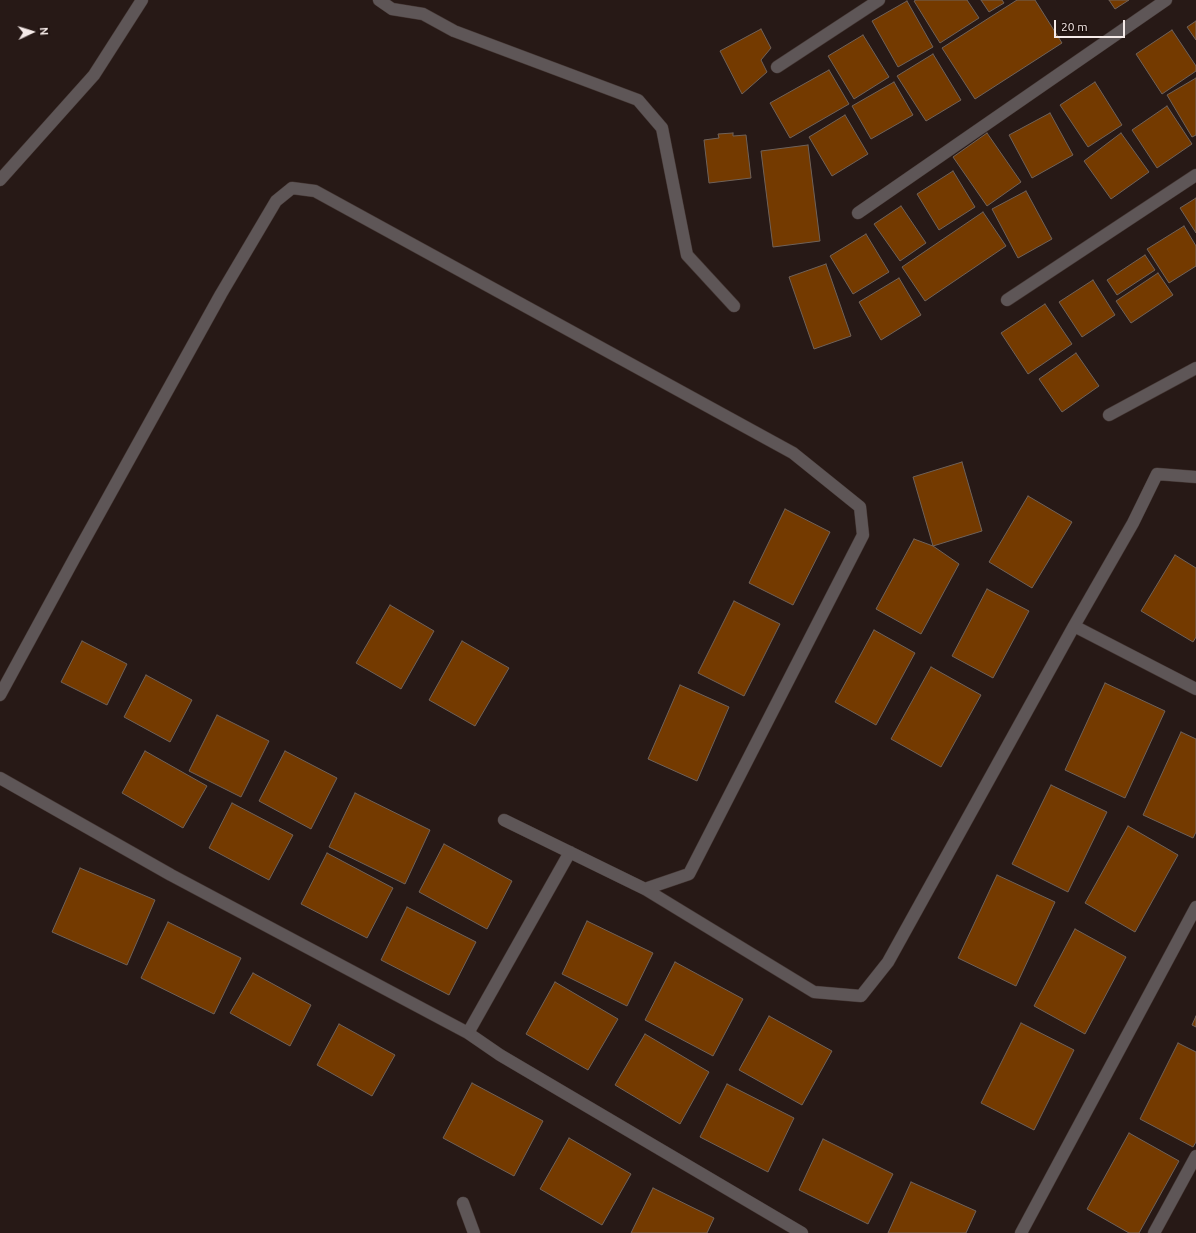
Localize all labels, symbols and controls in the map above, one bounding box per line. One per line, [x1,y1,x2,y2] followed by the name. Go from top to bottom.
[12,12,52,52] north arrow
[1056,12,1127,38] scale bar
[1061,20,1088,33] text: 20 m
[38,27,50,36] text: N

